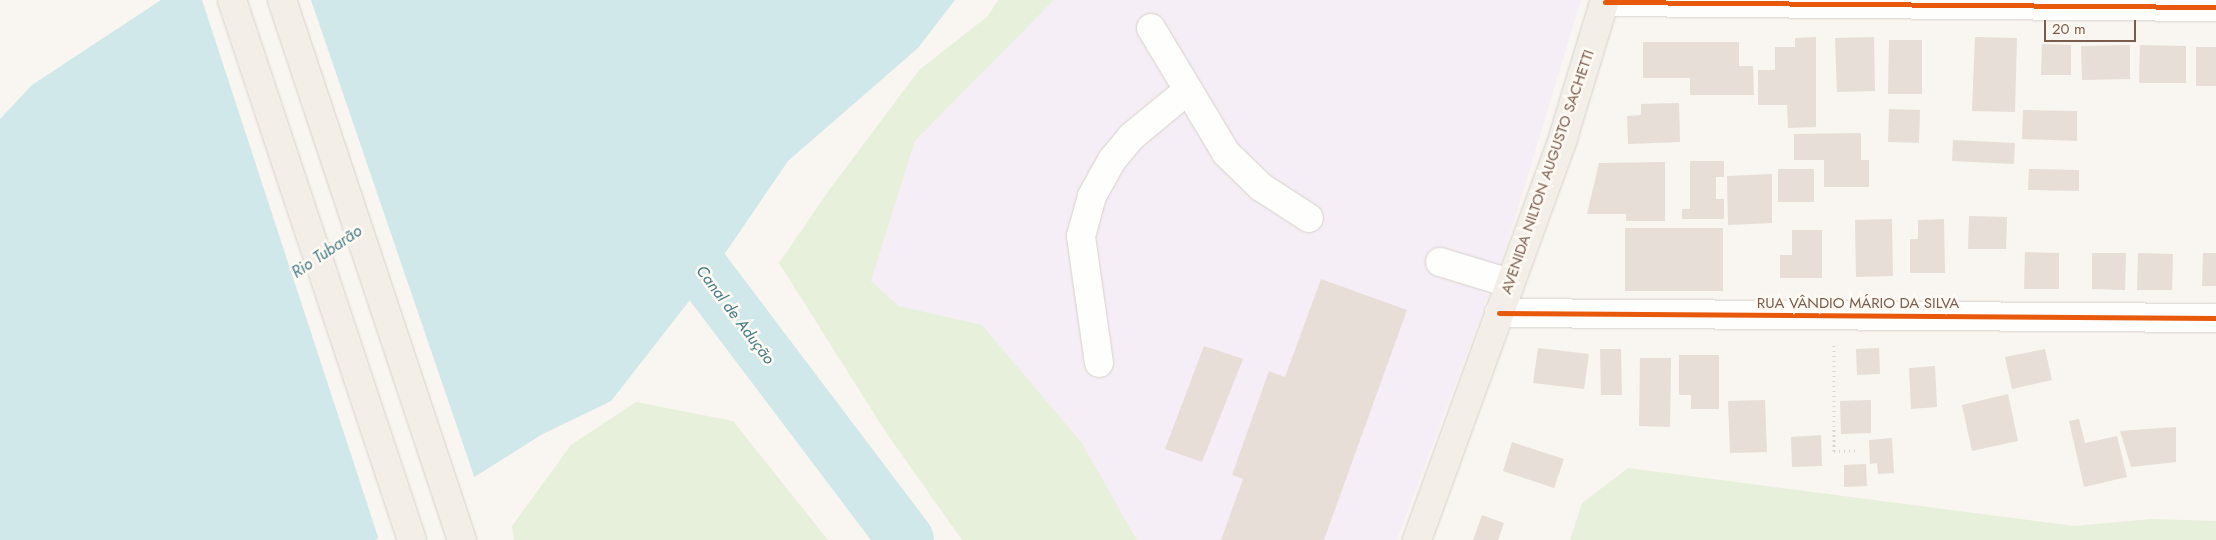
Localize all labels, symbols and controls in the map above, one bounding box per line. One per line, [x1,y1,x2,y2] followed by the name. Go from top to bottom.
[2046,10,2138,42] scale bar
[2052,18,2086,40] text: 20 m
[1498,47,1598,297] street label: AVENIDA NILTON AUGUSTO SACHETTI
[288,222,366,282] water label: Rio Tubarão
[692,262,778,368] water label: Canal de Adução
[1757,295,1959,313] street label: RUA VÂNDIO MÁRIO DA SILVA

